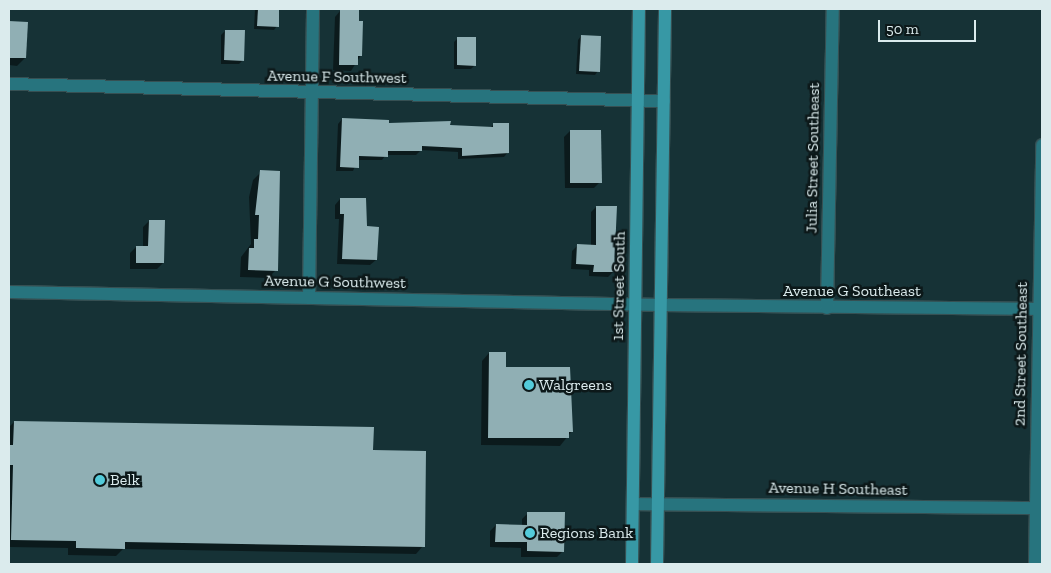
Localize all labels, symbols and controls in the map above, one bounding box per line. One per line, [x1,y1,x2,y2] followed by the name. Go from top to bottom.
[881,10,978,42] scale bar
[886,20,919,38] text: 50 m
[267,66,407,88] street label: Avenue F Southwest
[802,83,824,233] street label: Julia Street Southeast
[608,231,630,341] street label: 1st Street South
[264,271,406,293] street label: Avenue G Southwest
[783,281,921,301] street label: Avenue G Southeast
[1010,282,1032,426] street label: 2nd Street Southeast
[539,375,612,395] place label: Walgreens
[523,379,535,391] marker: Walgreens
[110,470,140,490] place label: Belk
[94,474,106,486] marker: Belk
[768,478,908,500] street label: Avenue H Southeast
[540,523,633,543] place label: Regions Bank
[524,527,536,539] marker: Regions Bank

